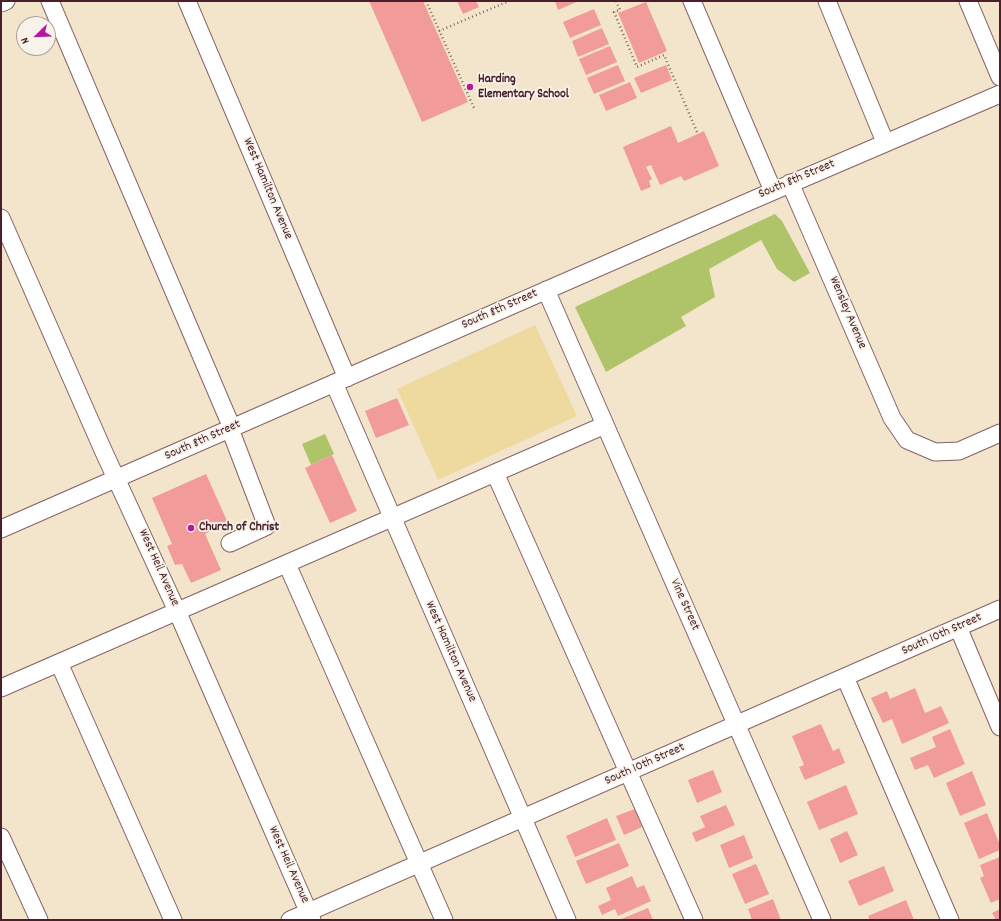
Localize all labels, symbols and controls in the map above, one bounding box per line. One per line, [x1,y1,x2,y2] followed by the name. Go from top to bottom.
[16,16,56,56] north arrow
[17,35,34,46] text: N
[478,72,569,103] place label: Harding Elementary School
[465,82,475,92] marker: Harding Elementary School
[239,136,295,242] street label: West Hamilton Avenue
[756,157,838,203] street label: South 8th Street
[825,274,869,352] street label: Wensley Avenue
[460,286,540,334] street label: South 8th Street
[163,417,243,465] street label: South 8th Street
[199,520,279,536] place label: Church of Christ
[186,523,196,533] marker: Church of Christ
[134,527,182,609] street label: West Heil Avenue
[666,577,702,633] street label: Vine Street
[421,599,479,705] street label: West Hamilton Avenue
[899,610,985,660] street label: South 10th Street
[602,740,688,790] street label: South 10th Street
[264,824,312,906] street label: West Heil Avenue

